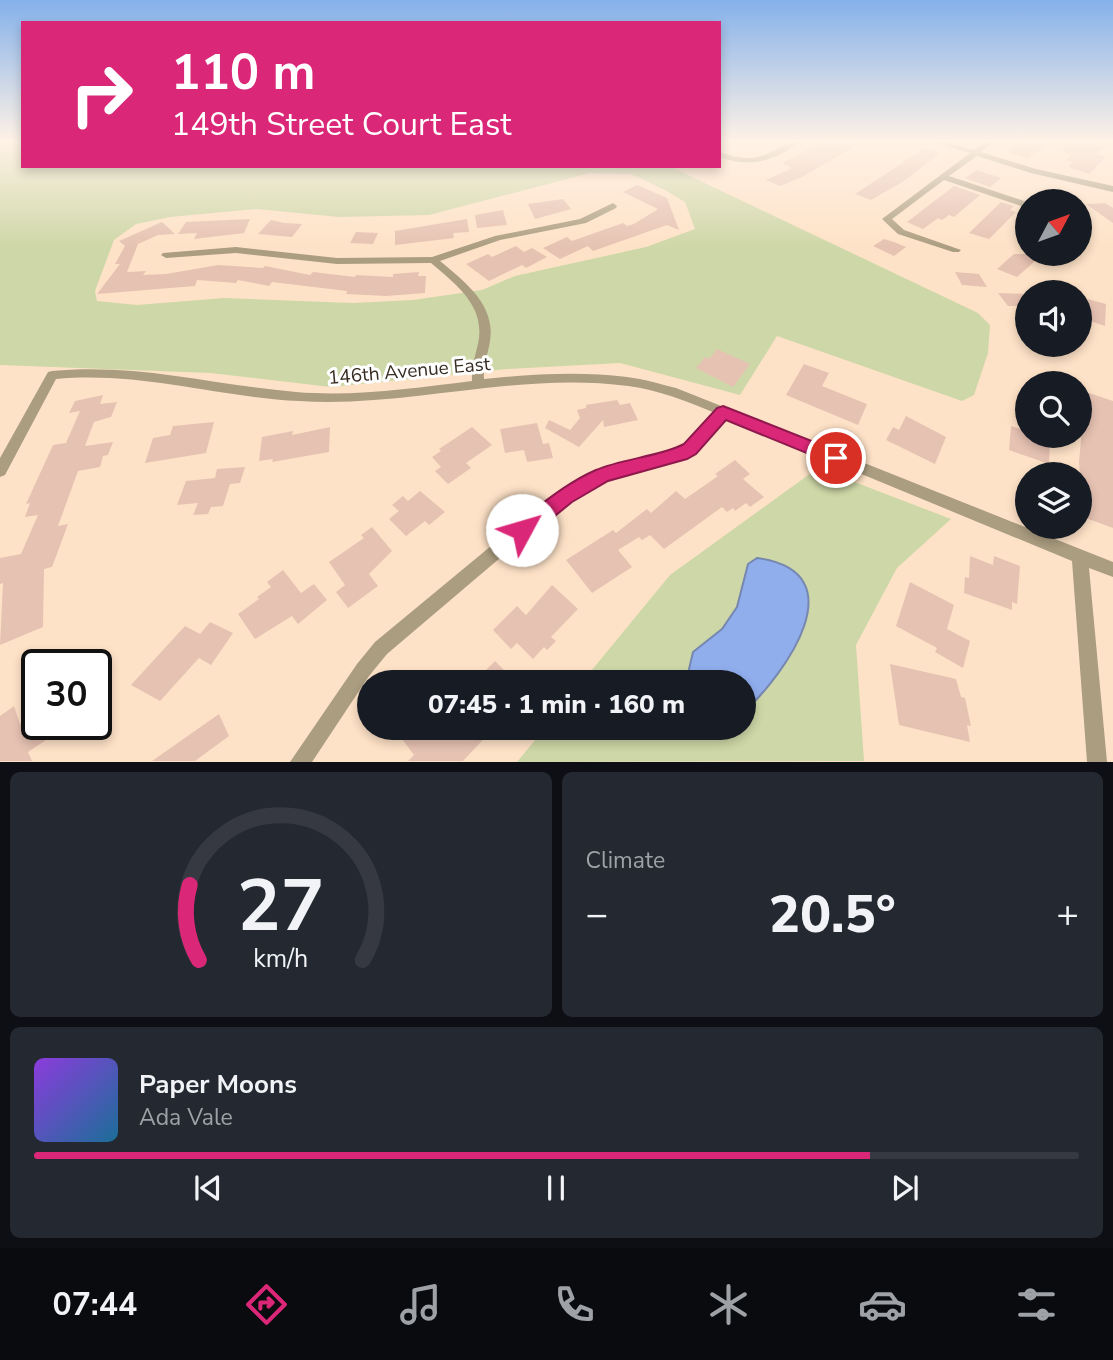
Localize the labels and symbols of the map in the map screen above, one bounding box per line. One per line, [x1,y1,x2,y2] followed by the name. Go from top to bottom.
[1015,189,1092,266] north arrow
[327,351,492,391] street label: 146th Avenue East
[806,428,866,488] pin
[485,493,559,567] position arrow
[21,649,112,740] speed limit sign: 30

